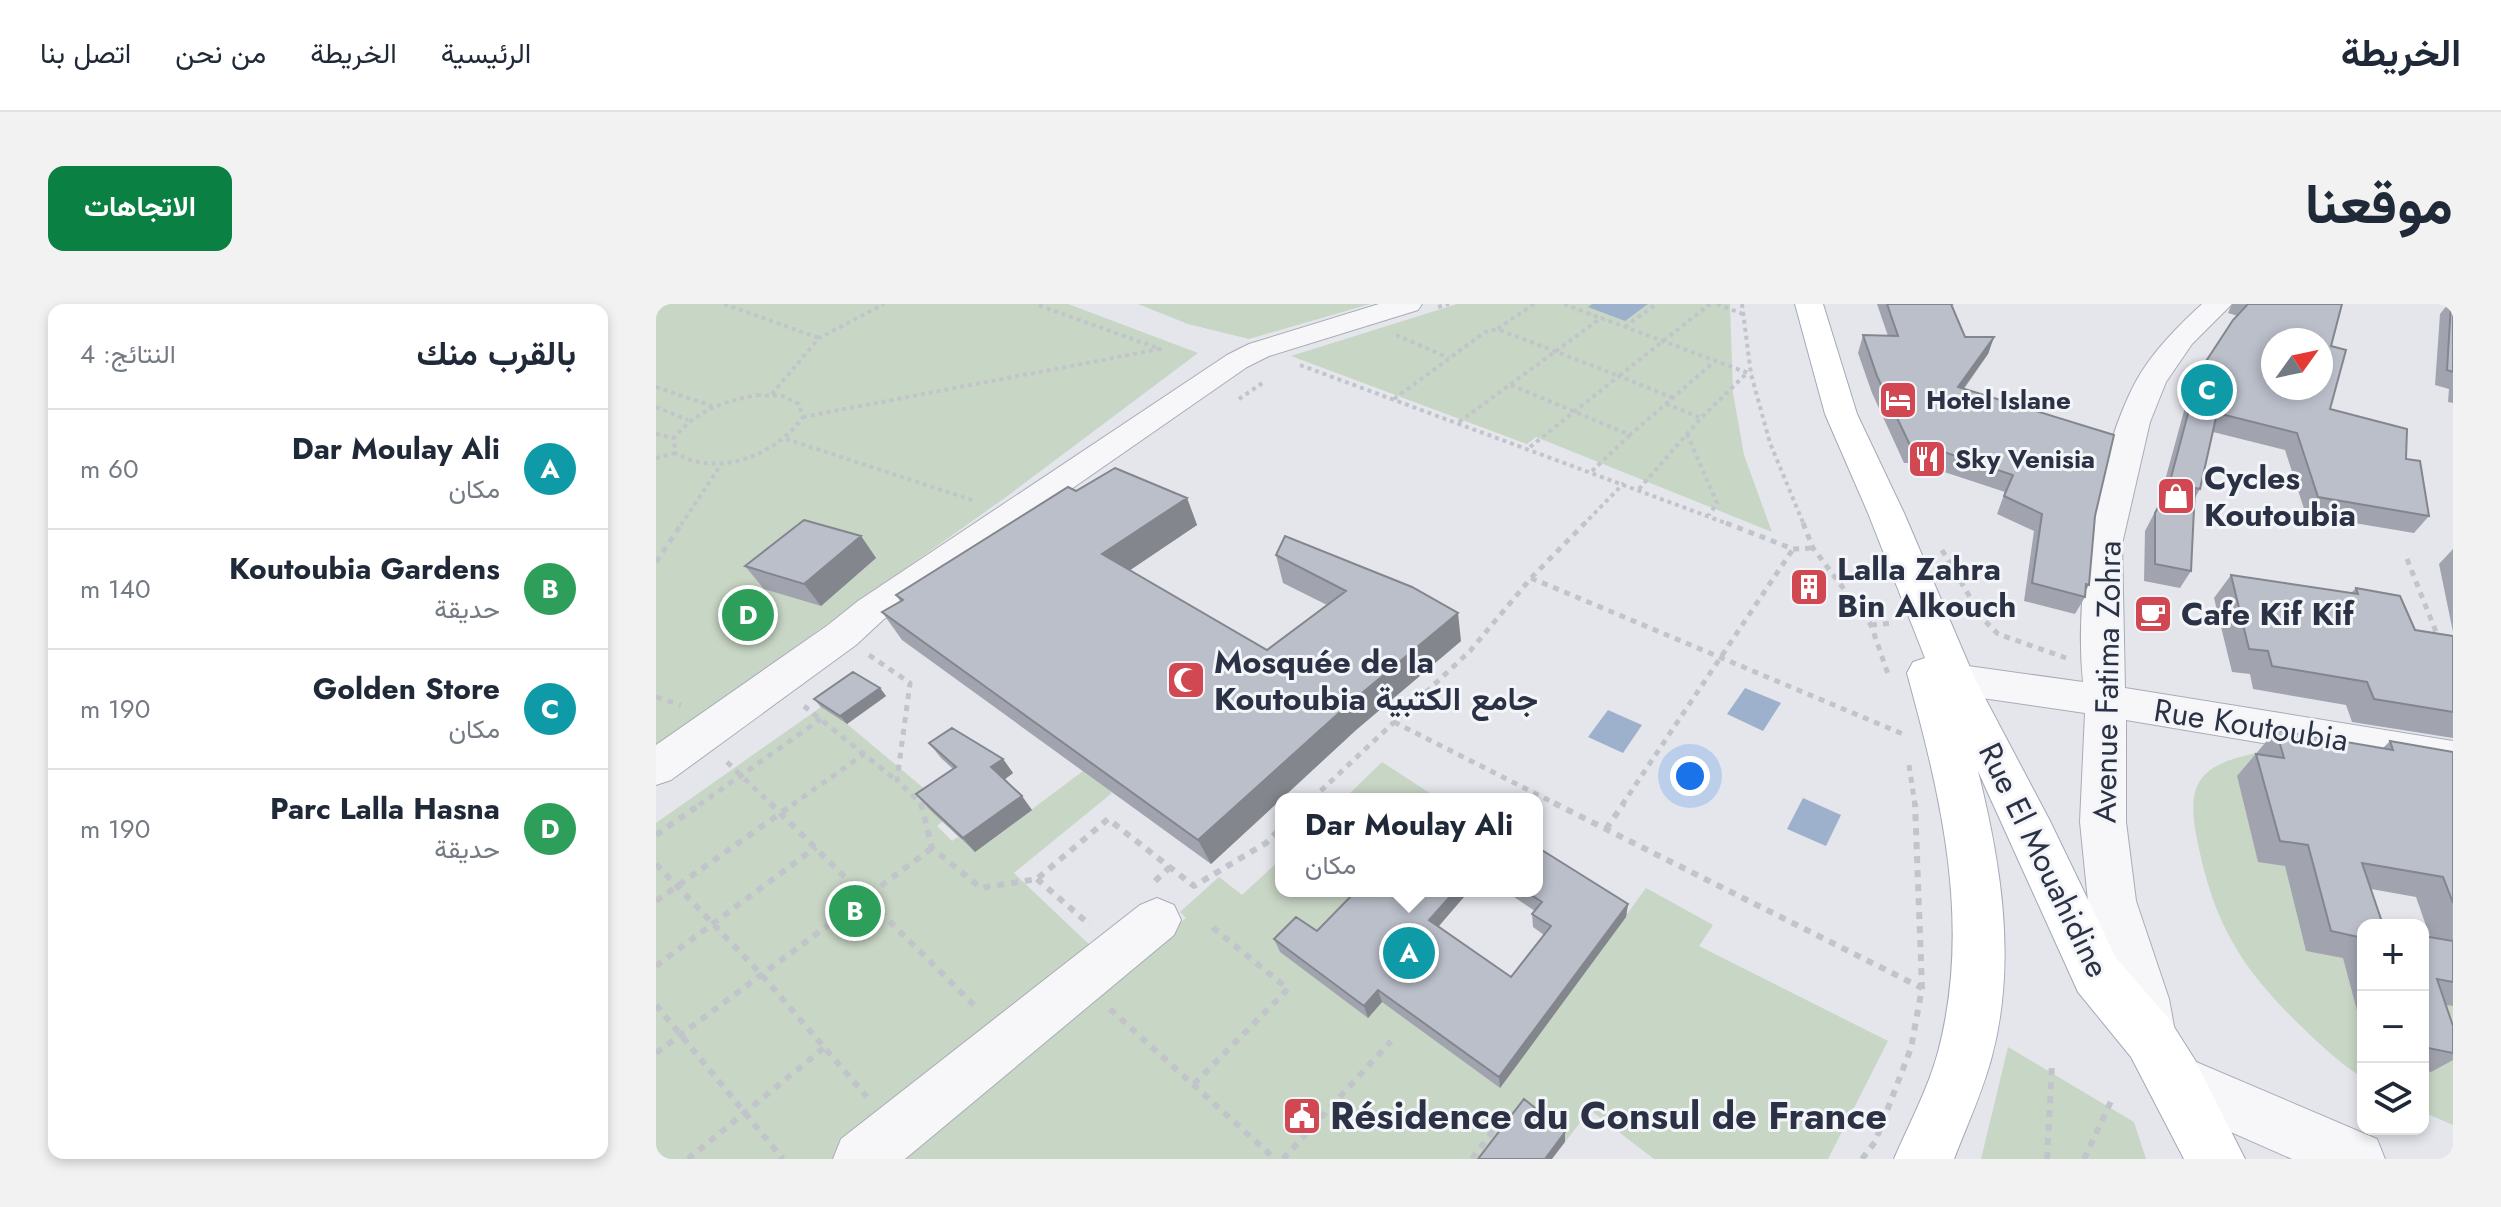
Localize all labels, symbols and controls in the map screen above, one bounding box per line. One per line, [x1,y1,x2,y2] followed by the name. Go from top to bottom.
[2341,25,2461,80] text: الخريطة
[40,33,131,74] text: اتصل بنا
[175,33,266,74] text: من نحن
[310,33,397,74] text: الخريطة
[441,33,531,74] text: الرئيسية
[2305,163,2453,244] text: موقعنا
[48,166,232,251] button: الاتجاهات
[2261,328,2333,400] north arrow
[417,329,576,378] text: بالقرب منك
[80,335,176,373] text: النتائج: 4
[2181,360,2233,420] pin: C
[1877,379,1919,421] hotel icon: Hotel Islane
[1926,381,2071,419] place label: Hotel Islane
[292,427,500,470] text: Dar Moulay Ali
[1906,438,1948,480] restaurant icon: Sky Venisia
[1955,440,2095,478] place label: Sky Venisia
[80,450,139,488] text: 60 m
[540,450,560,488] text: A
[2204,455,2356,538] place label: Cycles Koutoubia
[448,470,500,508] text: مكان
[2155,475,2197,517] shop icon: Cycles Koutoubia
[2082,540,2132,824] street label: Avenue Fatima Zohra
[1837,546,2017,629] place label: Lalla Zahra Bin Alkouch
[229,547,500,590] text: Koutoubia Gardens
[1788,566,1830,608] building icon: Lalla Zahra Bin Alkouch
[80,570,151,608] text: 140 m
[541,570,559,608] text: B
[722,585,774,645] pin: D
[434,590,500,628] text: حديقة
[2181,591,2356,637] place label: Cafe Kif Kif
[2132,593,2174,635] cafe icon: Cafe Kif Kif
[1214,639,1538,722] place label: Mosquée de la Koutoubia جامع الكتبية
[1165,659,1207,701] mosque icon: Mosquée de la Koutoubia جامع الكتبية
[313,667,500,710] text: Golden Store
[2151,687,2351,763] street label: Rue Koutoubia
[80,690,150,728] text: 190 m
[541,690,559,728] text: C
[448,710,500,748] text: مكان
[1967,735,2121,985] street label: Rue El Mouahidine
[1670,756,1710,796] your location
[270,787,500,830] text: Parc Lalla Hasna
[1275,793,1543,897] popup
[1305,803,1513,846] text: Dar Moulay Ali
[80,810,150,848] text: 190 m
[540,810,560,848] text: D
[434,830,500,868] text: حديقة
[1305,846,1356,884] text: مكان
[829,881,881,941] pin: B
[2357,919,2429,1135] map controls
[2357,919,2429,991] button: +
[1383,923,1435,983] pin: A
[2357,991,2429,1063] button: −
[2357,1063,2429,1135] button: layers
[1330,1088,1887,1143] place label: Résidence du Consul de France
[1281,1095,1323,1137] public building icon: Résidence du Consul de France

